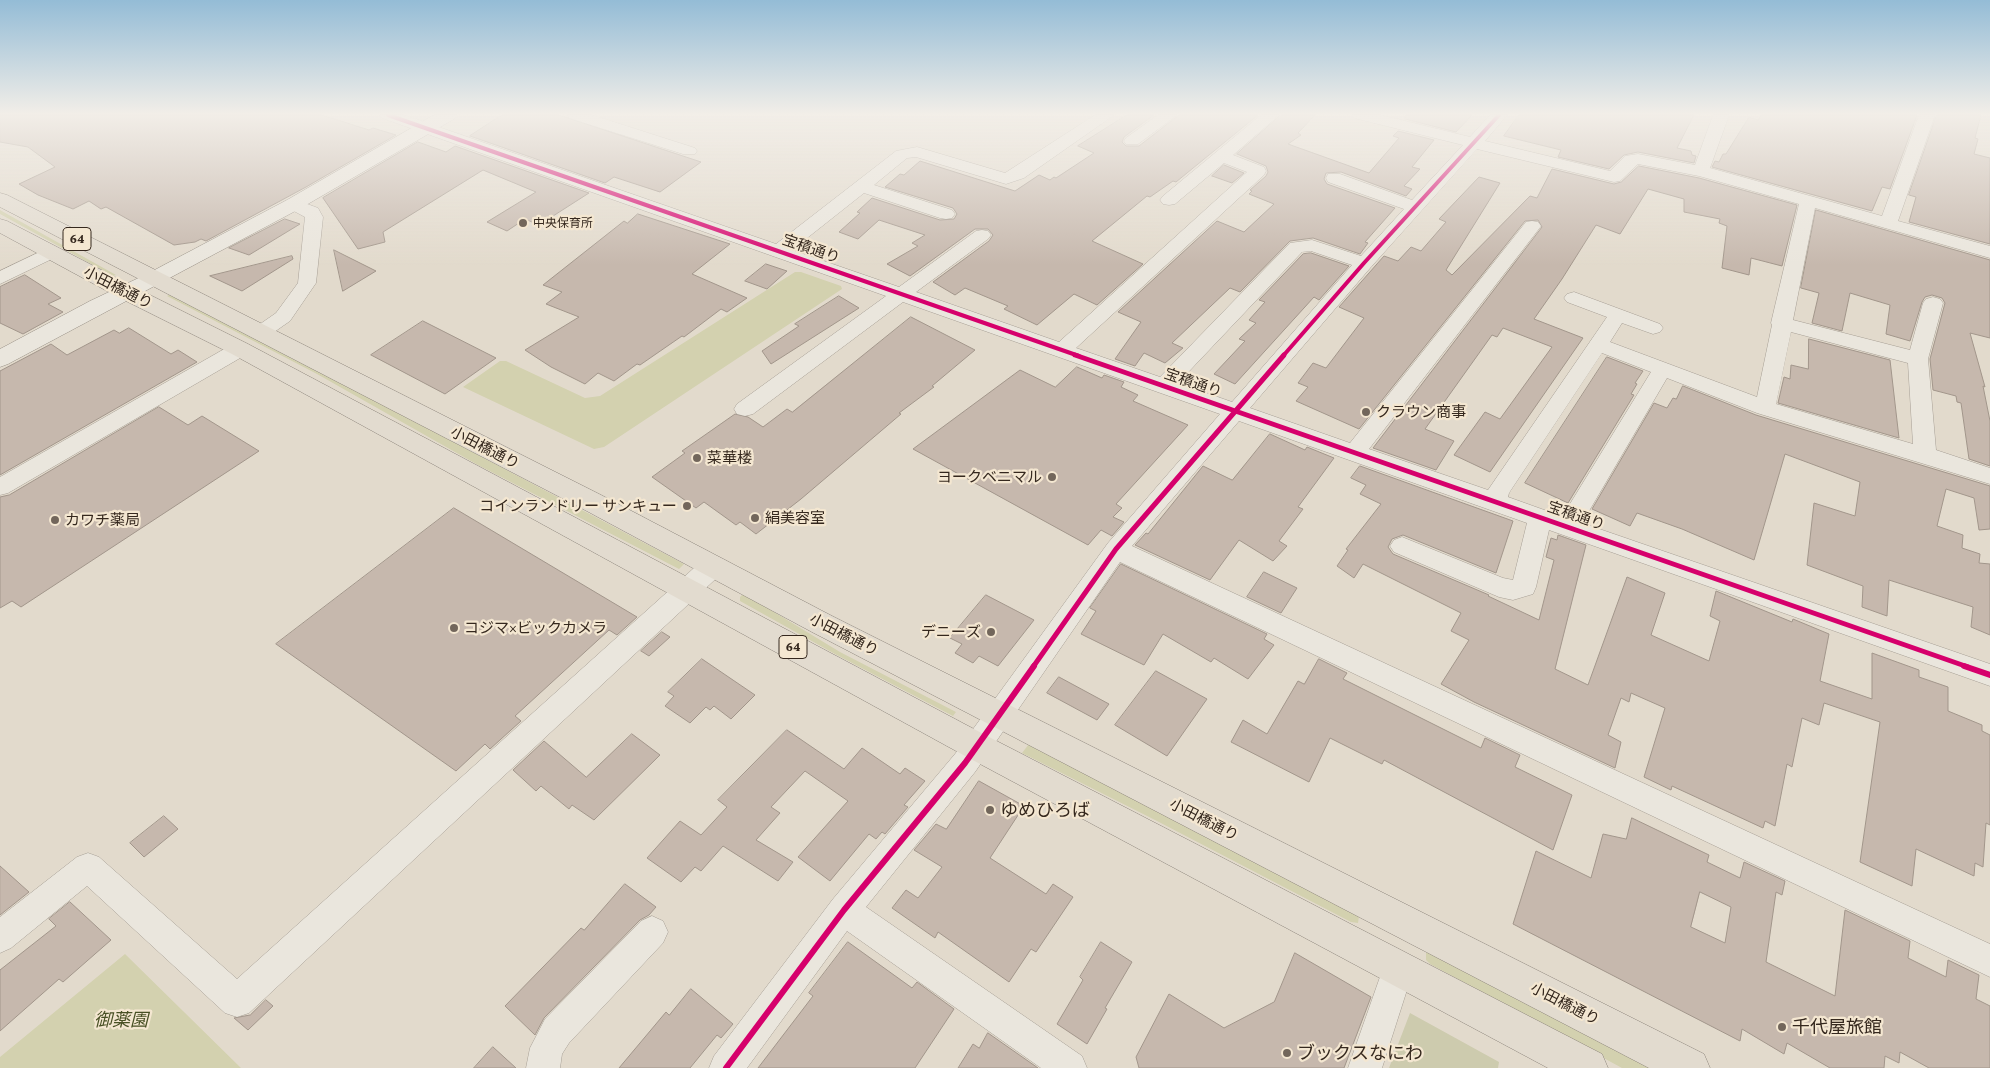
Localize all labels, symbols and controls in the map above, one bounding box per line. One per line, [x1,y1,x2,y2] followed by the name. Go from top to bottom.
[533,216,593,230] place label: 中央保育所
[517,217,529,229] marker: 中央保育所
[63,228,91,250] road number: 64
[780,231,842,267] street label: 宝積通り
[81,263,155,313] street label: 小田橋通り
[1162,365,1224,401] street label: 宝積通り
[1376,403,1466,421] place label: クラウン商事
[1360,406,1372,418] marker: クラウン商事
[448,423,522,473] street label: 小田橋通り
[707,449,752,467] place label: 菜華楼
[691,452,703,464] marker: 菜華楼
[937,468,1042,486] place label: ヨークベニマル
[1046,471,1058,483] marker: ヨークベニマル
[479,497,677,515] place label: コインランドリー サンキュー
[1545,498,1607,534] street label: 宝積通り
[681,500,693,512] marker: コインランドリー サンキュー
[765,509,825,527] place label: 絹美容室
[65,511,140,529] place label: カワチ薬局
[749,512,761,524] marker: 絹美容室
[49,514,61,526] marker: カワチ薬局
[807,610,881,660] street label: 小田橋通り
[464,619,607,637] place label: コジマ×ビックカメラ
[448,622,460,634] marker: コジマ×ビックカメラ
[921,623,981,641] place label: デニーズ
[985,626,997,638] marker: デニーズ
[779,636,807,659] road number: 64
[1167,795,1241,845] street label: 小田橋通り
[1000,799,1090,821] place label: ゆめひろば
[984,804,996,816] marker: ゆめひろば
[1528,979,1602,1029] street label: 小田橋通り
[94,1009,148,1031] park label: 御薬園
[1792,1016,1882,1038] place label: 千代屋旅館
[1776,1021,1788,1033] marker: 千代屋旅館
[1297,1042,1423,1064] place label: ブックスなにわ
[1281,1047,1293,1059] marker: ブックスなにわ

